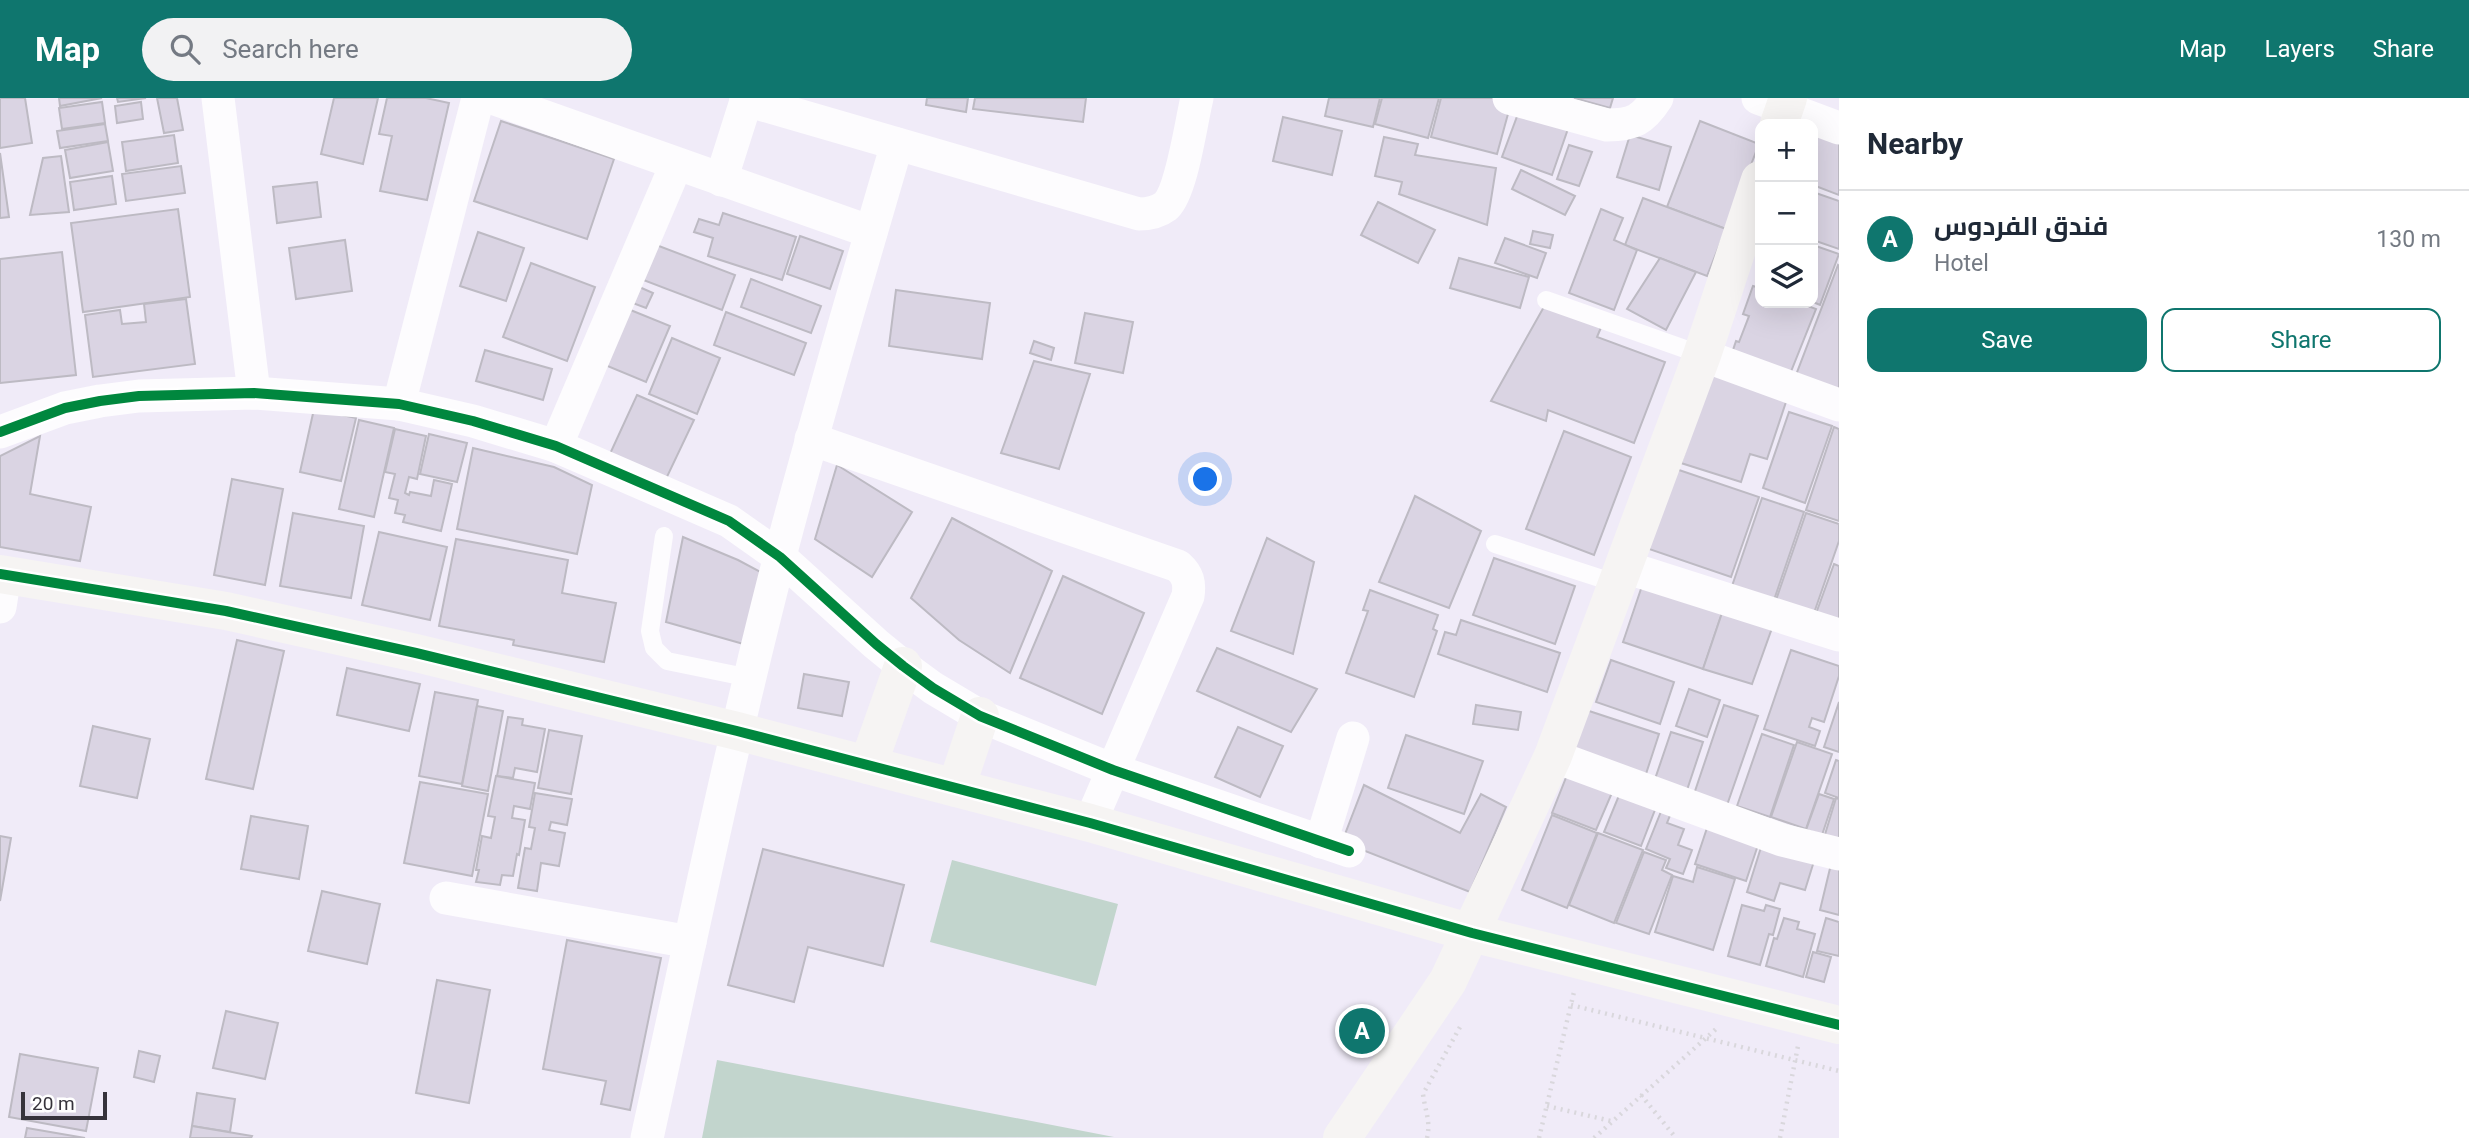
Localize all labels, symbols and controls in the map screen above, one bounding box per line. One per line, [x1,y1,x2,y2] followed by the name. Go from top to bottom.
[142,18,632,81] search box
[35,30,100,69] text: Map
[166,30,204,68] icon: search
[222,34,359,64] text: Search here
[2179,35,2227,63] text: Map
[2265,35,2335,63] text: Layers
[2373,35,2434,63] text: Share
[1755,119,1818,308] map controls
[1755,119,1818,182] button: +
[1867,126,1963,161] text: Nearby
[1755,182,1818,245] button: −
[1934,211,2108,241] text: فندق الفردوس
[1882,226,1898,253] text: A
[2376,226,2441,253] text: 130 m
[1755,245,1818,308] button: layers
[1934,250,1989,277] text: Hotel
[1867,308,2147,372] button: Save
[2161,308,2441,372] button: Share
[1188,462,1222,496] your location
[1339,1005,1385,1057] pin: A
[21,1089,107,1121] scale bar
[32,1092,75,1115] text: 20 m

